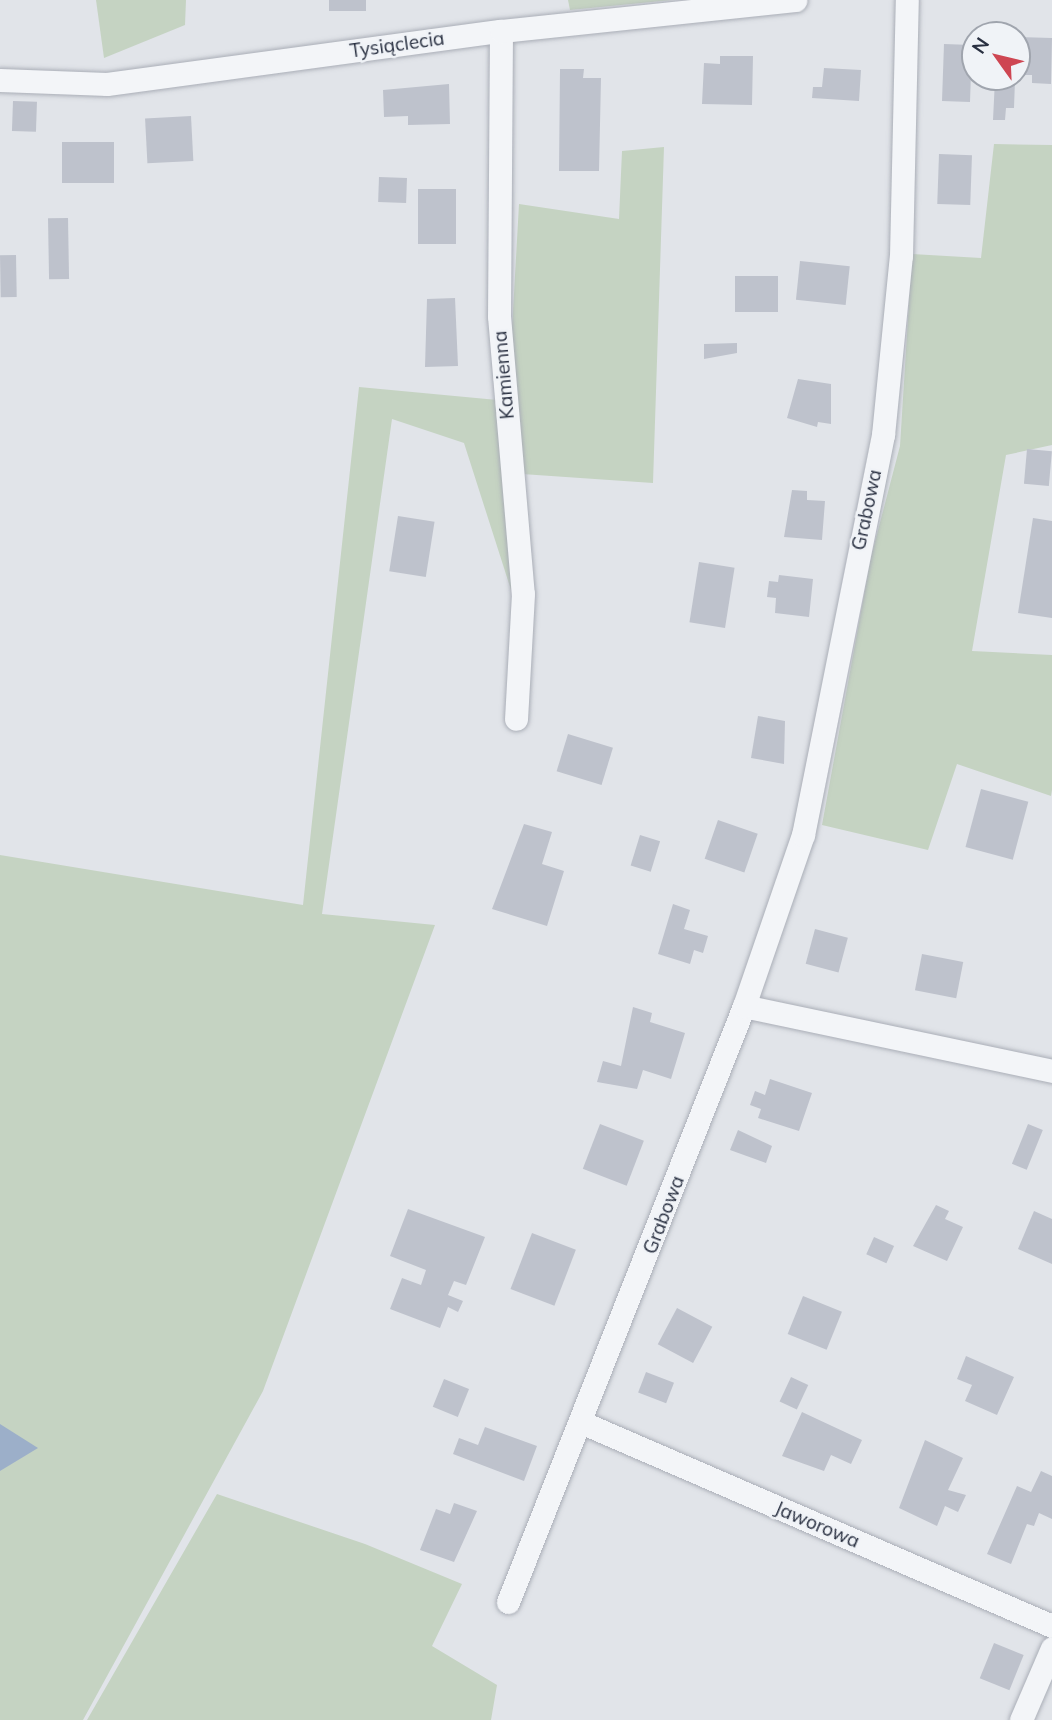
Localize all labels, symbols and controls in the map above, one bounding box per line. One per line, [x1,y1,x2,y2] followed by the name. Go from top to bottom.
[961,21,1031,91] north arrow
[348,27,446,63] street label: Tysiąclecia
[966,33,994,58] text: N
[489,330,519,420] street label: Kamienna
[847,468,887,552] street label: Grabowa
[639,1173,689,1257] street label: Grabowa
[771,1497,863,1553] street label: Jaworowa

